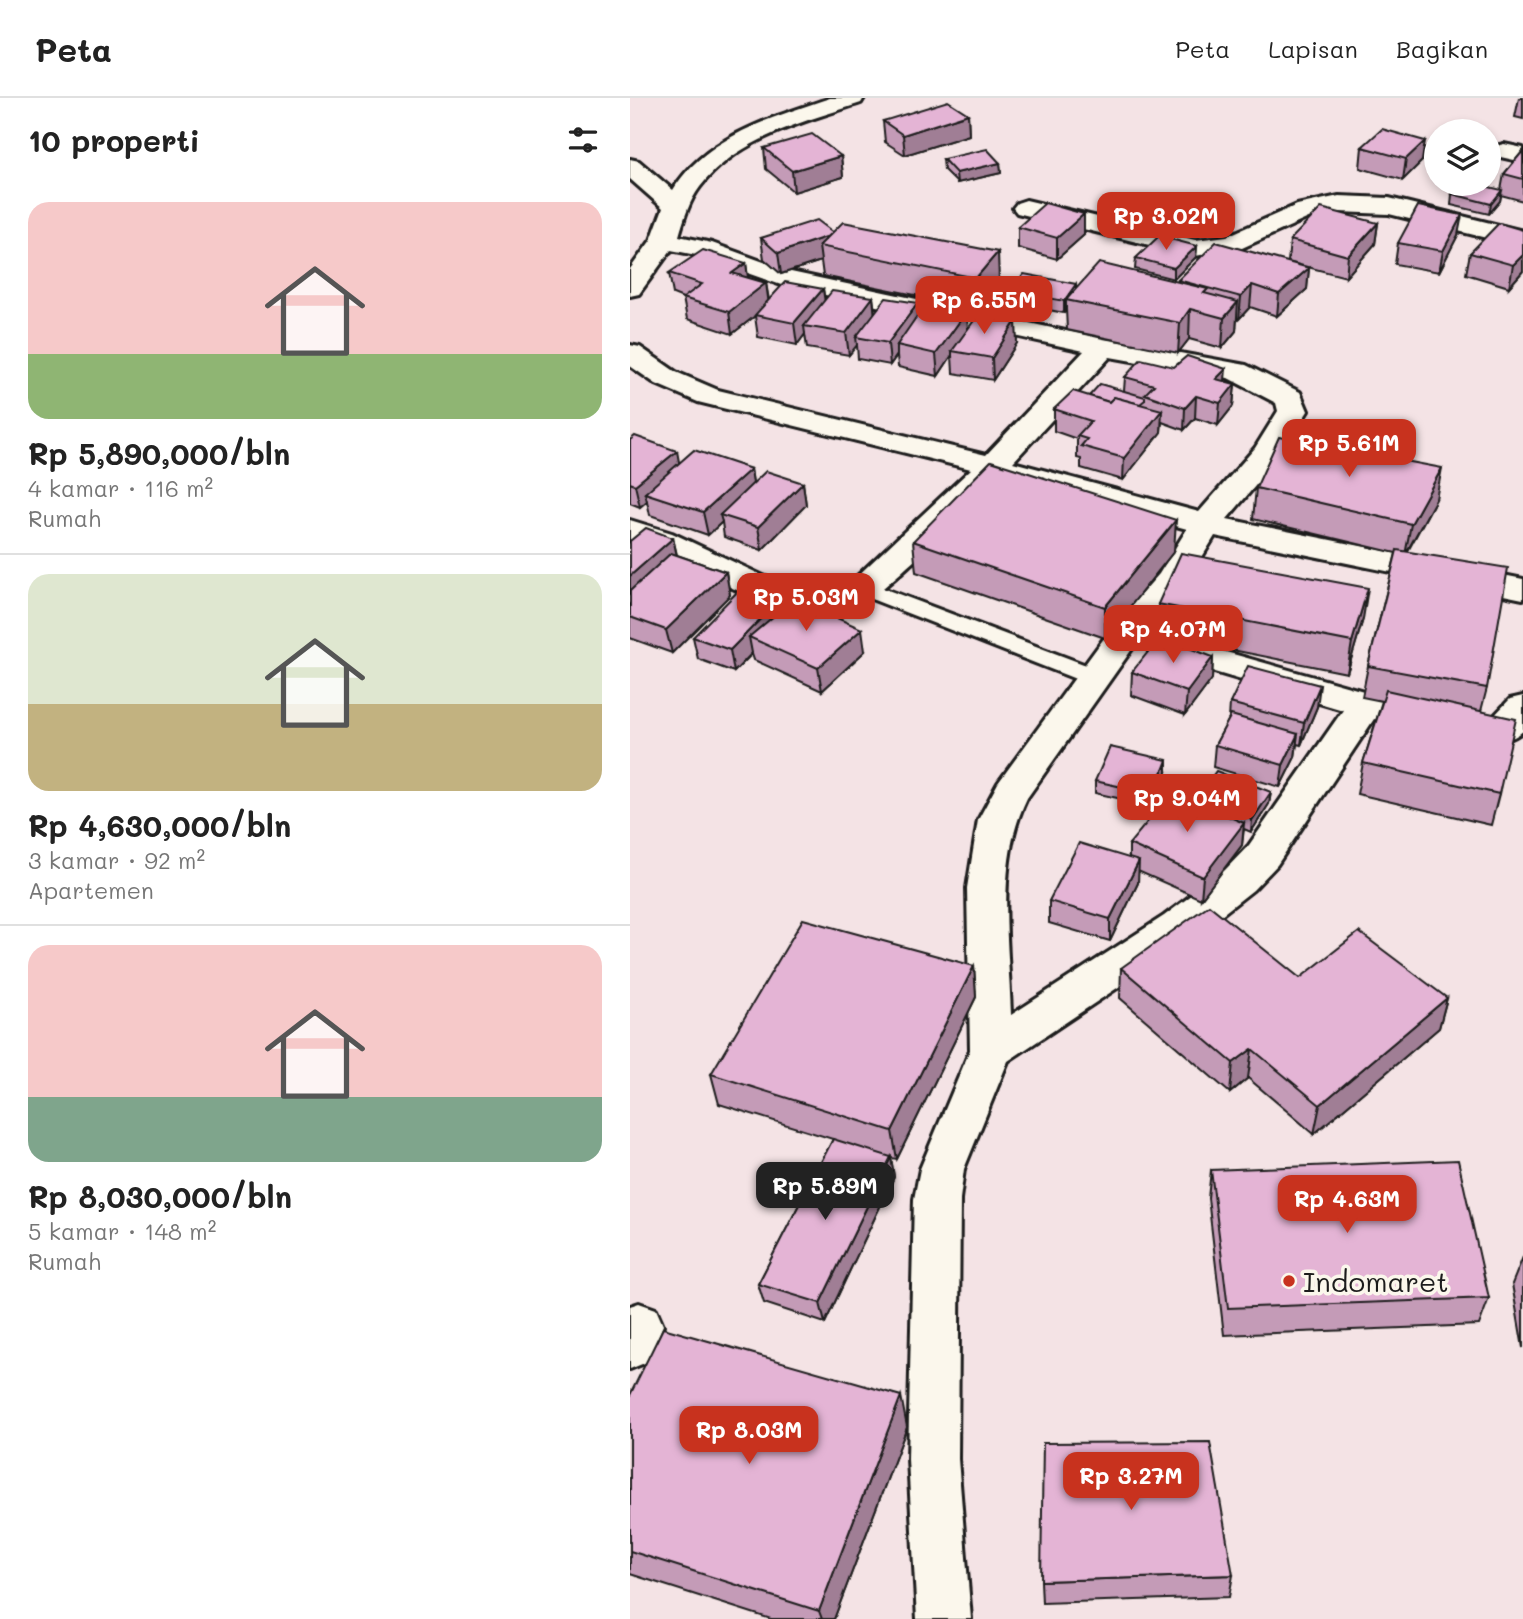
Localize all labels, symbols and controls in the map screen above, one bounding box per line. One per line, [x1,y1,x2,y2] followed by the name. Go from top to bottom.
[35,27,112,70] text: Peta
[1175,33,1230,64] text: Peta
[1268,33,1358,64] text: Lapisan
[1396,33,1488,64] text: Bagikan
[1424,119,1501,196] map controls
[1424,119,1501,196] button: layers
[28,120,200,160] text: 10 properti
[564,121,602,159] icon: filters
[1094,192,1238,252] pin: Rp 3.02M
[1113,200,1219,230] text: Rp 3.02M
[252,248,378,374] icon: home
[912,276,1056,336] pin: Rp 6.55M
[931,284,1037,314] text: Rp 6.55M
[1277,420,1421,479] pin: Rp 5.61M
[1298,427,1400,457] text: Rp 5.61M
[28,433,290,473] text: Rp 5,890,000/bln
[28,473,213,503] text: 4 kamar · 116 m²
[28,503,101,533] text: Rumah
[734,574,878,633] pin: Rp 5.03M
[753,581,859,611] text: Rp 5.03M
[1101,606,1245,665] pin: Rp 4.07M
[1120,613,1226,643] text: Rp 4.07M
[252,620,378,746] icon: home
[1115,774,1259,834] pin: Rp 9.04M
[1133,782,1241,812] text: Rp 9.04M
[28,805,291,845] text: Rp 4,630,000/bln
[28,845,205,875] text: 3 kamar · 92 m²
[28,875,154,905] text: Apartemen
[252,991,378,1117] icon: home
[753,1162,897,1222] pin: Rp 5.89M
[772,1170,878,1200] text: Rp 5.89M
[28,1176,292,1216] text: Rp 8,030,000/bln
[1275,1176,1419,1235] pin: Rp 4.63M
[1294,1183,1400,1213] text: Rp 4.63M
[28,1216,216,1246] text: 5 kamar · 148 m²
[28,1246,101,1276] text: Rumah
[1303,1263,1449,1299] place label: Indomaret
[1281,1273,1297,1289] marker: Indomaret
[677,1406,821,1466] pin: Rp 8.03M
[695,1414,803,1444] text: Rp 8.03M
[1059,1452,1203,1512] pin: Rp 3.27M
[1079,1460,1183,1490] text: Rp 3.27M

